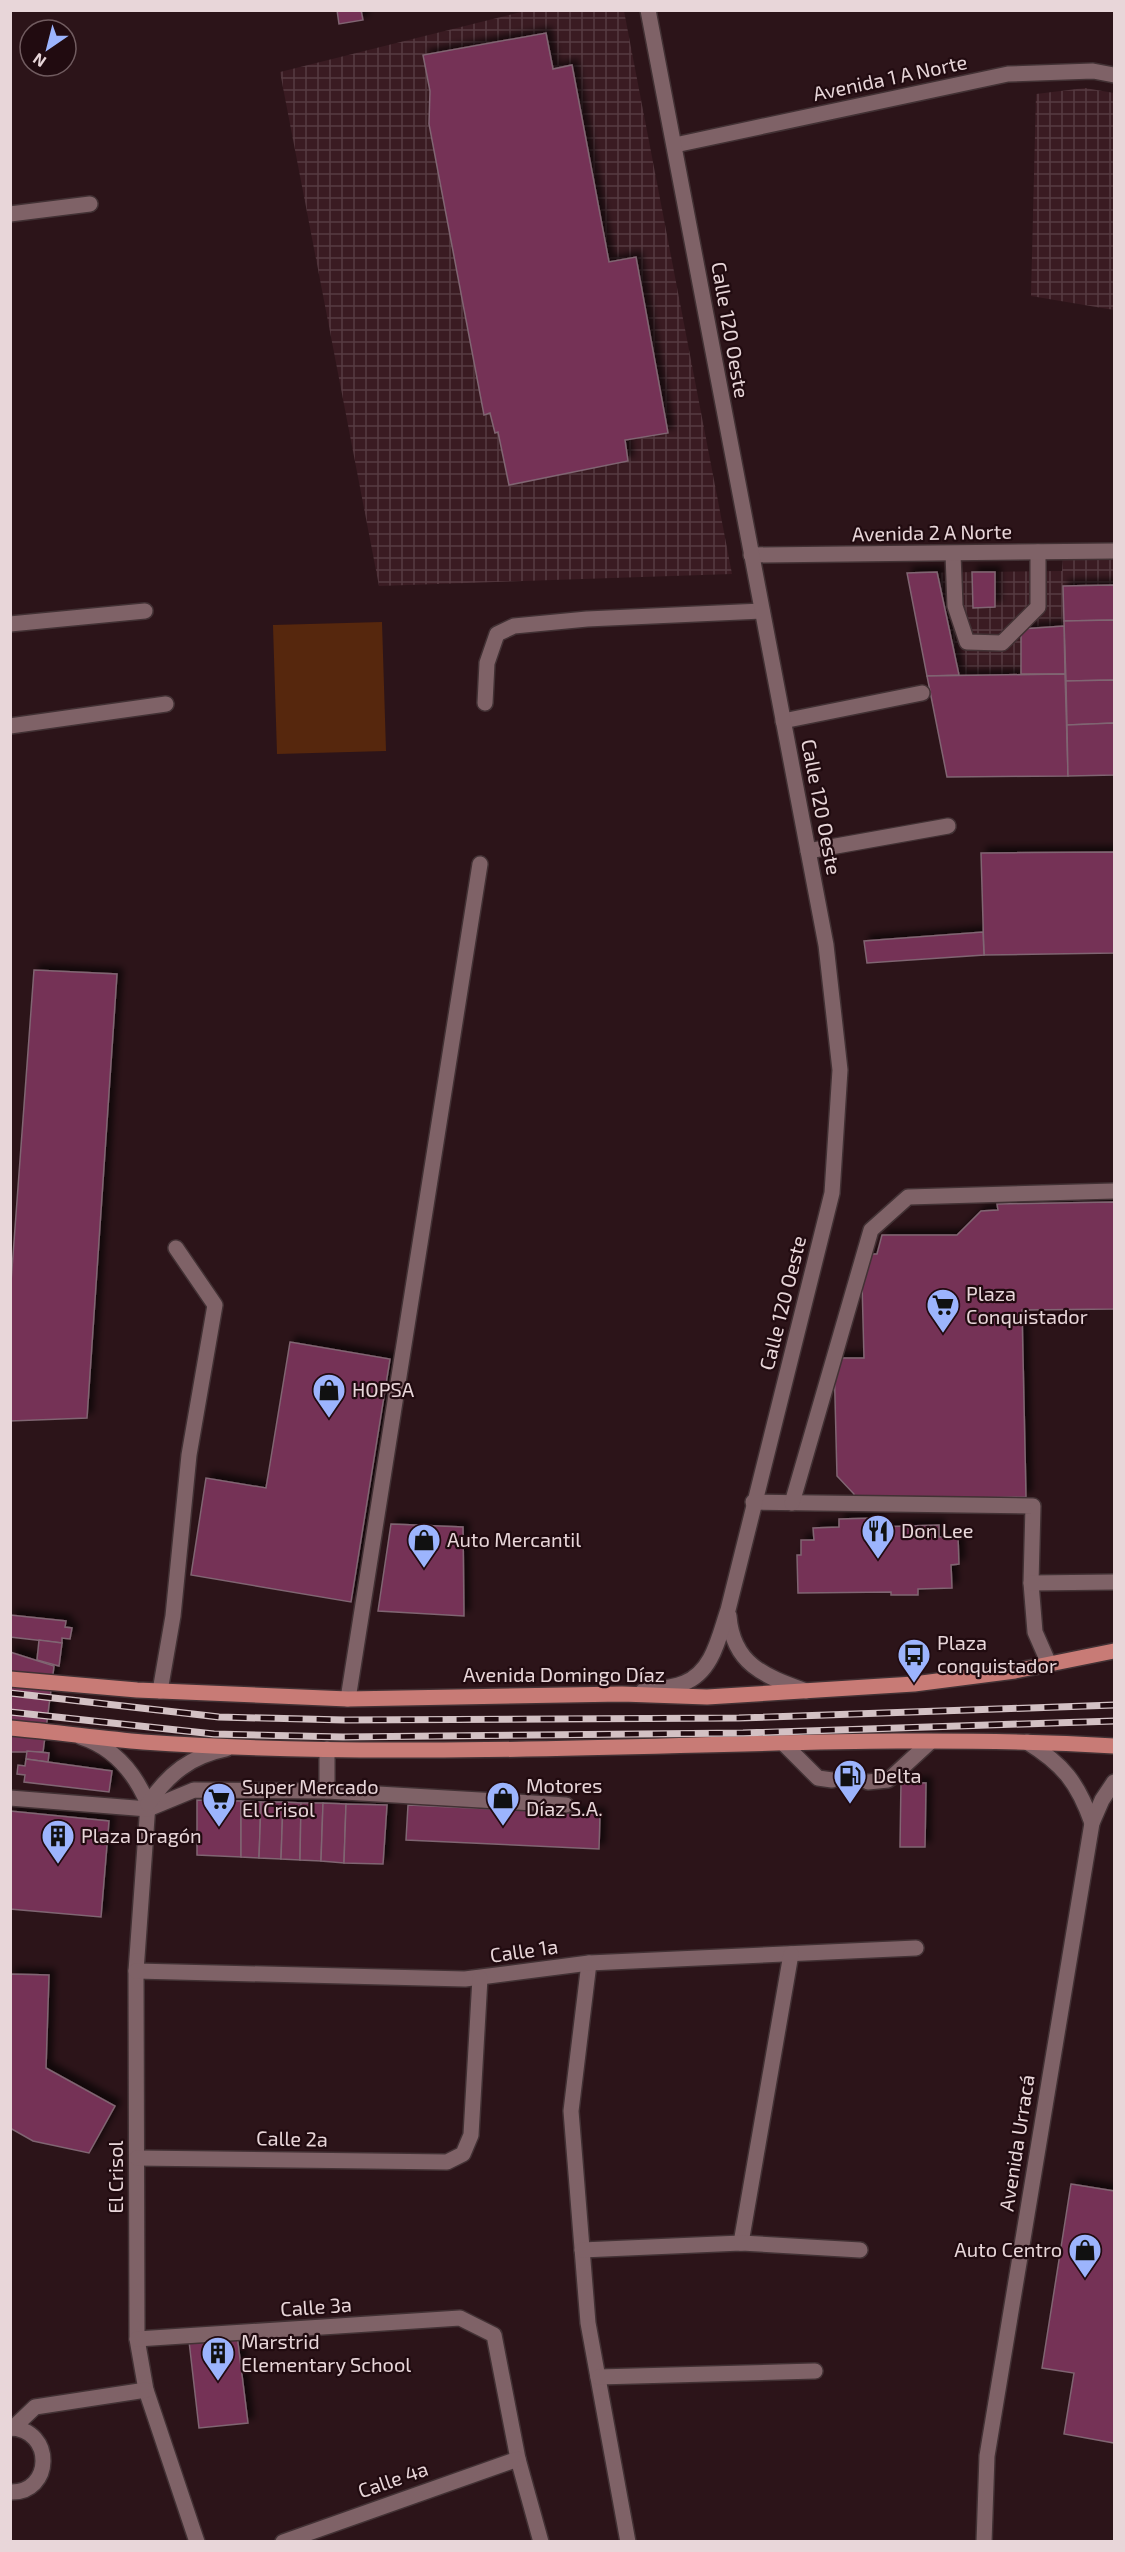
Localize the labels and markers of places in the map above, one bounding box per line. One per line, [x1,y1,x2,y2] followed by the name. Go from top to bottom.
[966,1281,1088,1328] place label: Plaza Conquistador
[925,1287,961,1334] supermarket icon: Plaza Conquistador
[311,1372,347,1419] shop icon: HOPSA
[352,1377,415,1401] place label: HOPSA
[860,1513,896,1560] restaurant icon: Don Lee
[901,1518,973,1542] place label: Don Lee
[406,1522,442,1569] shop icon: Auto Mercantil
[447,1527,581,1551] place label: Auto Mercantil
[937,1630,1057,1677] place label: Plaza conquistador
[896,1637,932,1684] bus stop icon: Plaza conquistador
[832,1758,868,1805] fuel station icon: Delta
[873,1763,921,1787] place label: Delta
[526,1773,603,1820] place label: Motores Díaz S.A.
[242,1774,379,1821] place label: Super Mercado El Crisol
[485,1780,521,1827] shop icon: Motores Díaz S.A.
[201,1781,237,1828] supermarket icon: Super Mercado El Crisol
[40,1818,76,1865] building icon: Plaza Dragón
[81,1823,202,1847] place label: Plaza Dragón
[1067,2232,1103,2279] shop icon: Auto Centro
[954,2237,1062,2261] place label: Auto Centro
[241,2329,411,2376] place label: Marstrid Elementary School
[200,2335,236,2382] building icon: Marstrid Elementary School

